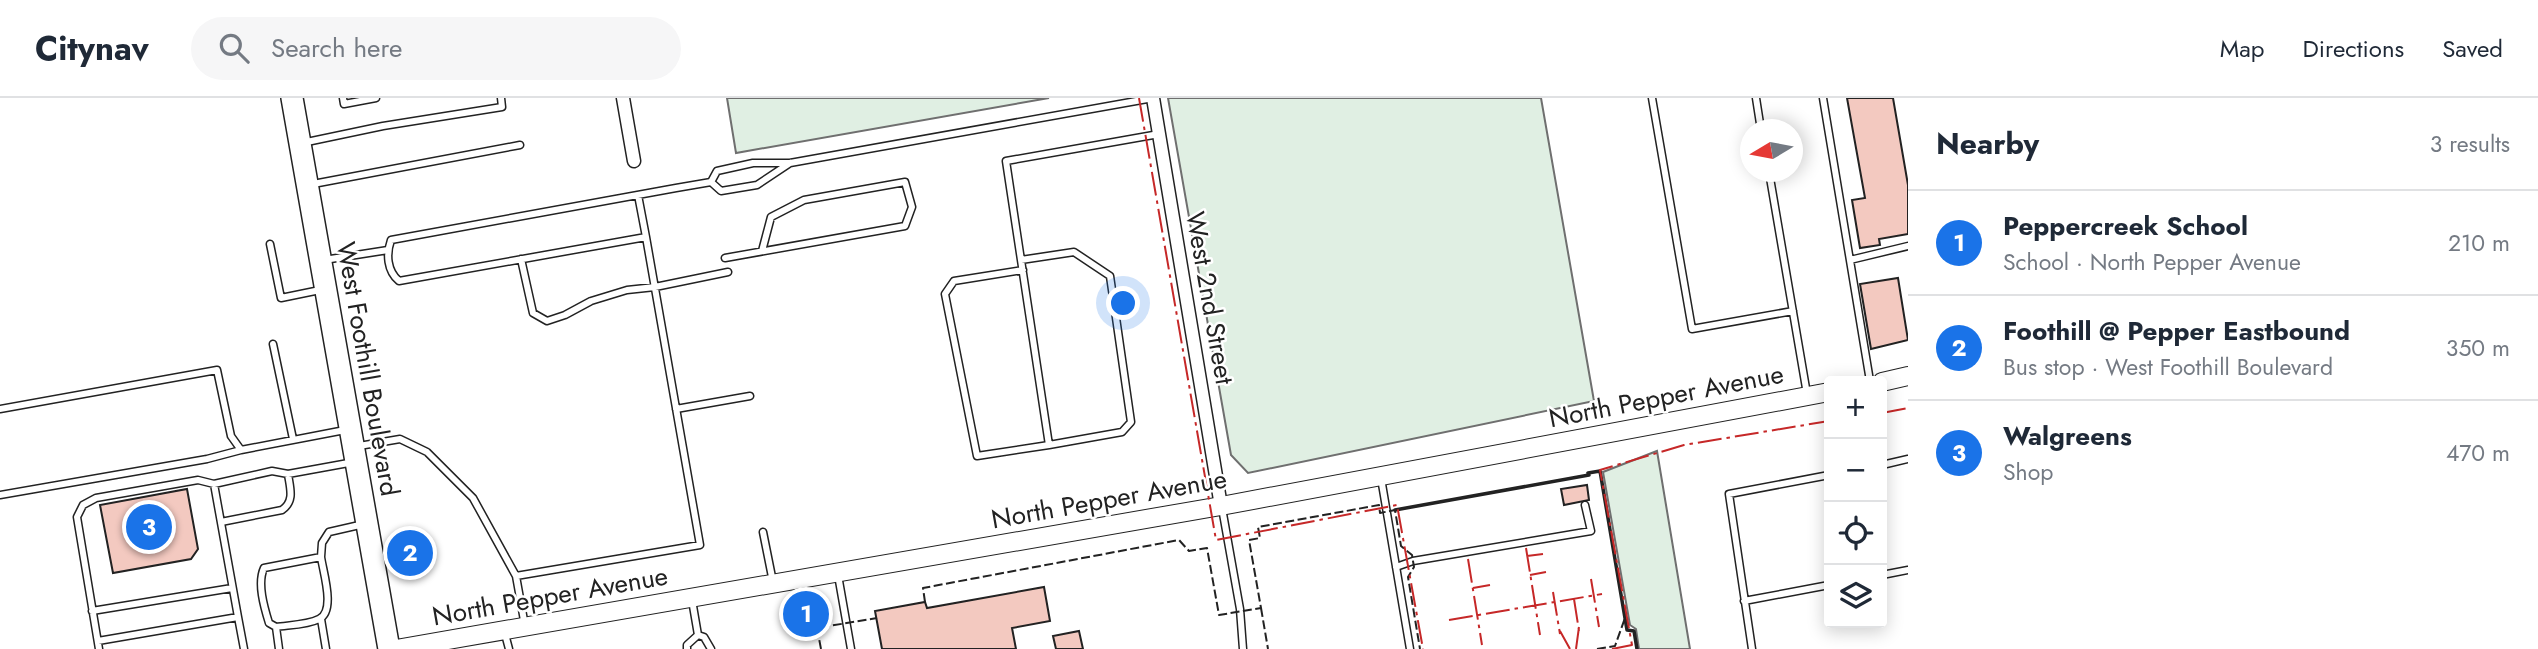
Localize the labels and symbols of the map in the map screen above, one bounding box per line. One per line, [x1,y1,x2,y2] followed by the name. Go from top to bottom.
[1740,119,1803,182] north arrow
[1176,209,1244,388] street label: West 2nd Street
[327,239,409,499] street label: West Foothill Boulevard
[1106,286,1140,320] your location
[1545,355,1787,437] street label: North Pepper Avenue
[988,460,1230,538] street label: North Pepper Avenue
[126,501,172,553] pin: 3
[387,527,433,579] pin: 2
[429,557,671,635] street label: North Pepper Avenue
[783,588,829,640] pin: 1

